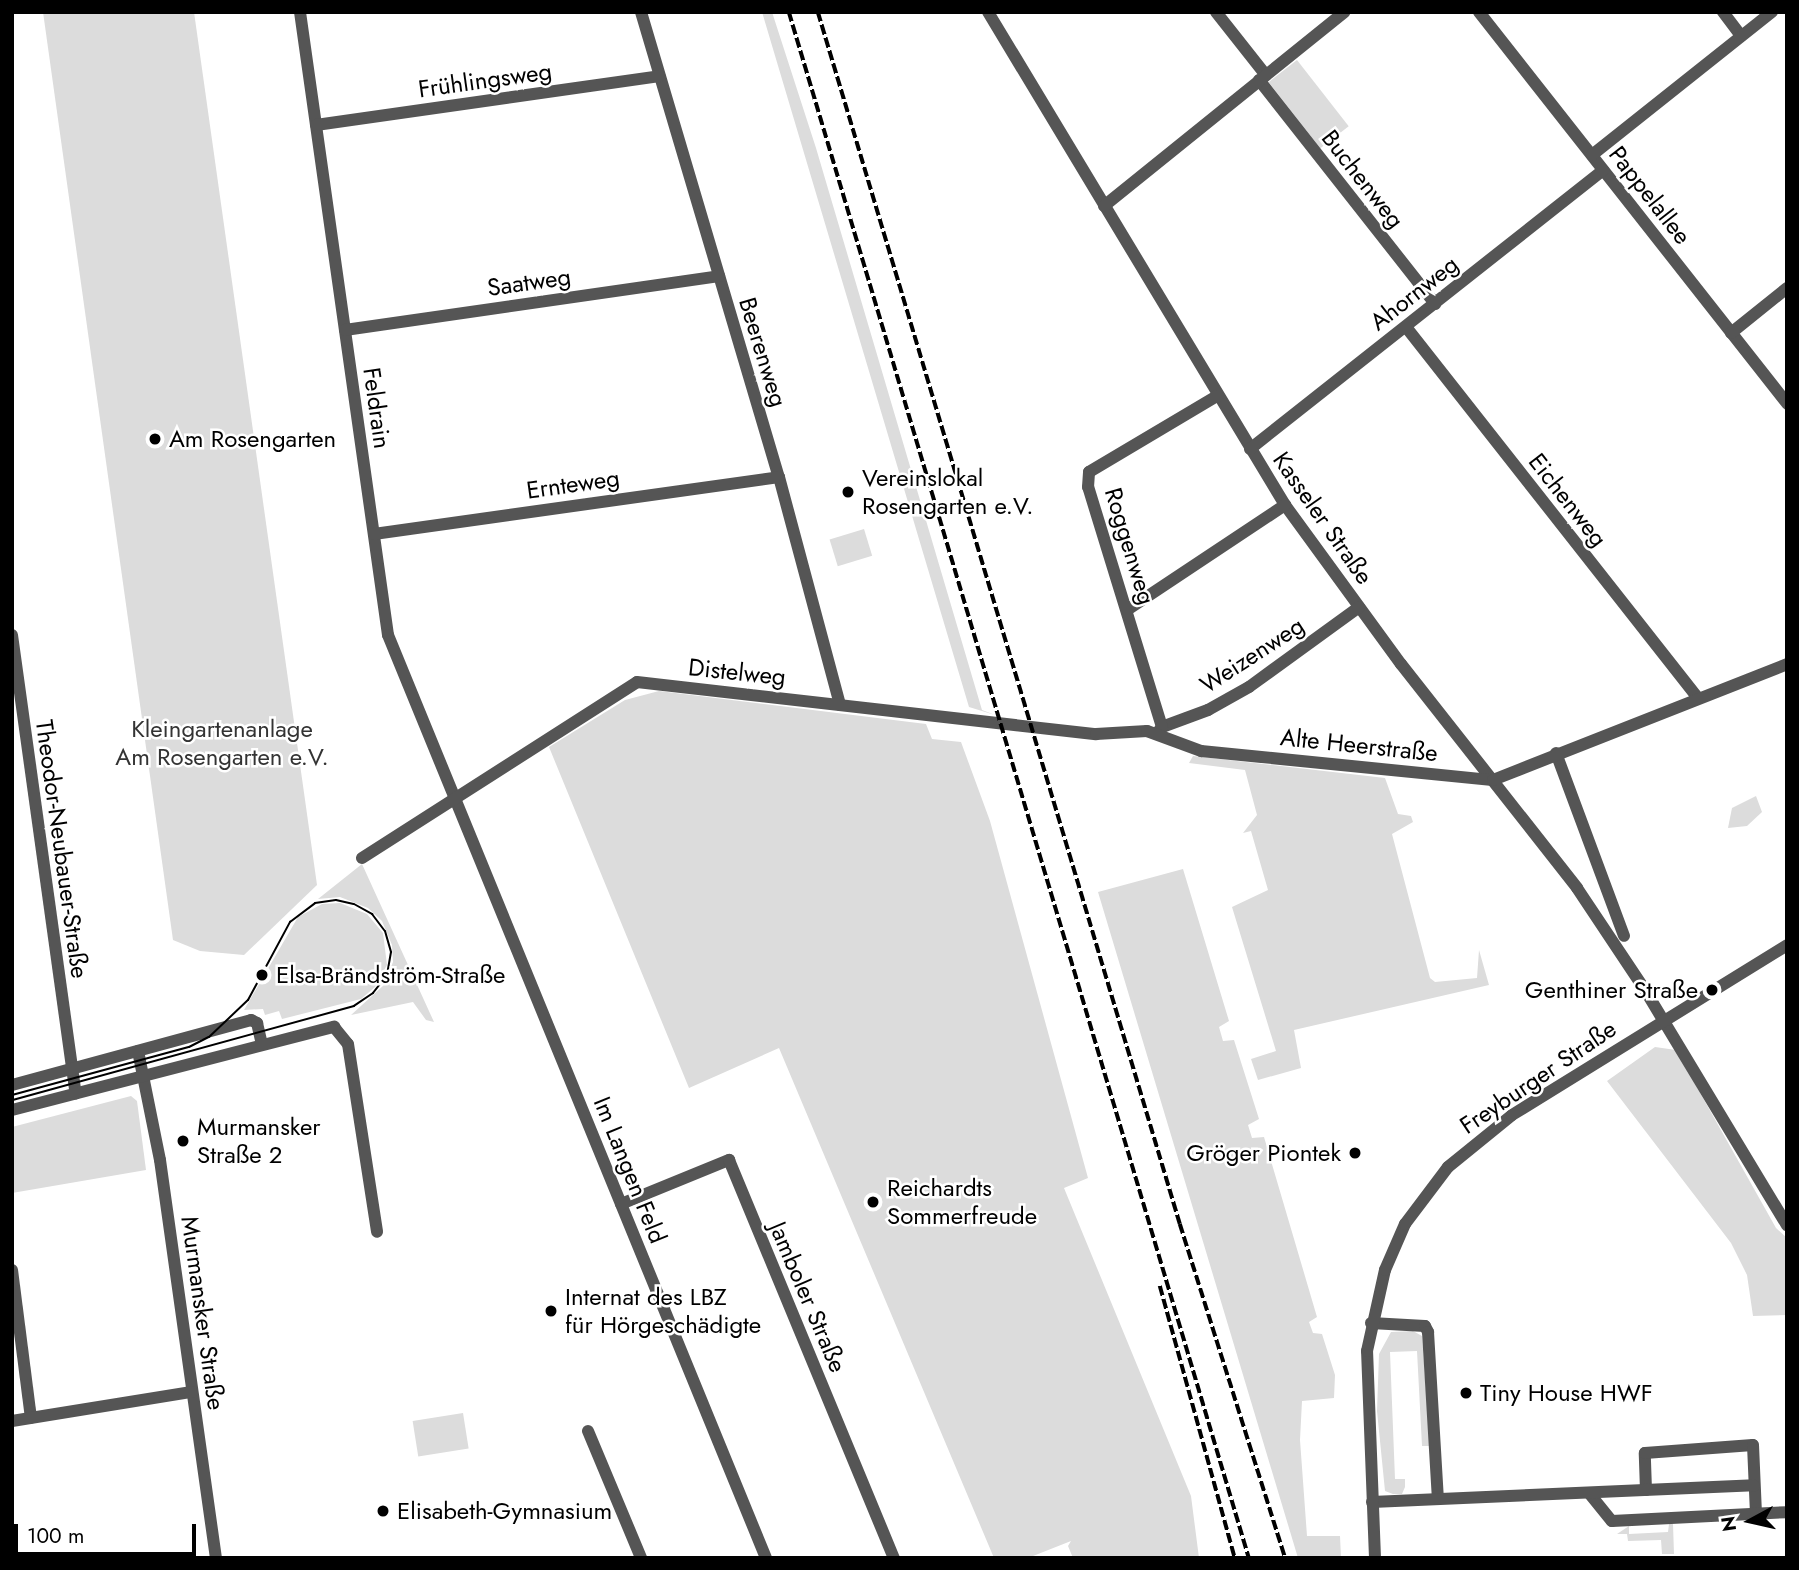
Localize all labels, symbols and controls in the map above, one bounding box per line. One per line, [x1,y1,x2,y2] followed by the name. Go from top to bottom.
[416,56,554,104] street label: Frühlingsweg
[1316,124,1410,234] street label: Buchenweg
[1603,140,1697,250] street label: Pappelallee
[1364,250,1464,336] street label: Ahornweg
[485,262,573,302] street label: Saatweg
[733,294,793,410] street label: Beerenweg
[357,366,397,450] street label: Feldrain
[169,425,336,453] place label: Am Rosengarten
[147,431,163,447] marker: Am Rosengarten
[1267,446,1379,590] street label: Kasseler Straße
[1523,448,1613,552] street label: Eichenweg
[525,463,621,505] street label: Ernteweg
[862,464,1034,520] place label: Vereinslokal Rosengarten e.V.
[840,484,856,500] marker: Vereinslokal Rosengarten e.V.
[1099,484,1161,608] street label: Roggenweg
[1195,611,1309,699] street label: Weizenweg
[687,653,787,691] street label: Distelweg
[115,715,329,771] park label: Kleingartenanlage Am Rosengarten e.V.
[30,718,94,980] street label: Theodor-Neubauer-Straße
[1279,722,1439,768] street label: Alte Heerstraße
[276,961,505,989] place label: Elsa-Brändström-Straße
[254,967,270,983] marker: Elsa-Brändström-Straße
[1525,976,1698,1004] place label: Genthiner Straße
[1704,982,1720,998] marker: Genthiner Straße
[1454,1014,1622,1140] street label: Freyburger Straße
[588,1093,672,1247] street label: Im Langen Feld
[197,1113,321,1169] place label: Murmansker Straße 2
[175,1133,191,1149] marker: Murmansker Straße 2
[1186,1139,1341,1167] place label: Gröger Piontek
[1347,1145,1363,1161] marker: Gröger Piontek
[887,1174,1037,1230] place label: Reichardts Sommerfreude
[865,1194,881,1210] marker: Reichardts Sommerfreude
[175,1214,231,1412] street label: Murmansker Straße
[763,1217,853,1377] street label: Jamboler Straße
[565,1283,761,1339] place label: Internat des LBZ für Hörgeschädigte
[543,1303,559,1319] marker: Internat des LBZ für Hörgeschädigte
[1480,1379,1653,1407] place label: Tiny House HWF
[1458,1385,1474,1401] marker: Tiny House HWF
[1715,1486,1785,1556] north arrow
[397,1497,612,1525] place label: Elisabeth-Gymnasium
[375,1503,391,1519] marker: Elisabeth-Gymnasium
[18,1510,200,1554] scale bar
[1714,1515,1743,1533] text: N
[27,1521,84,1551] text: 100 m

